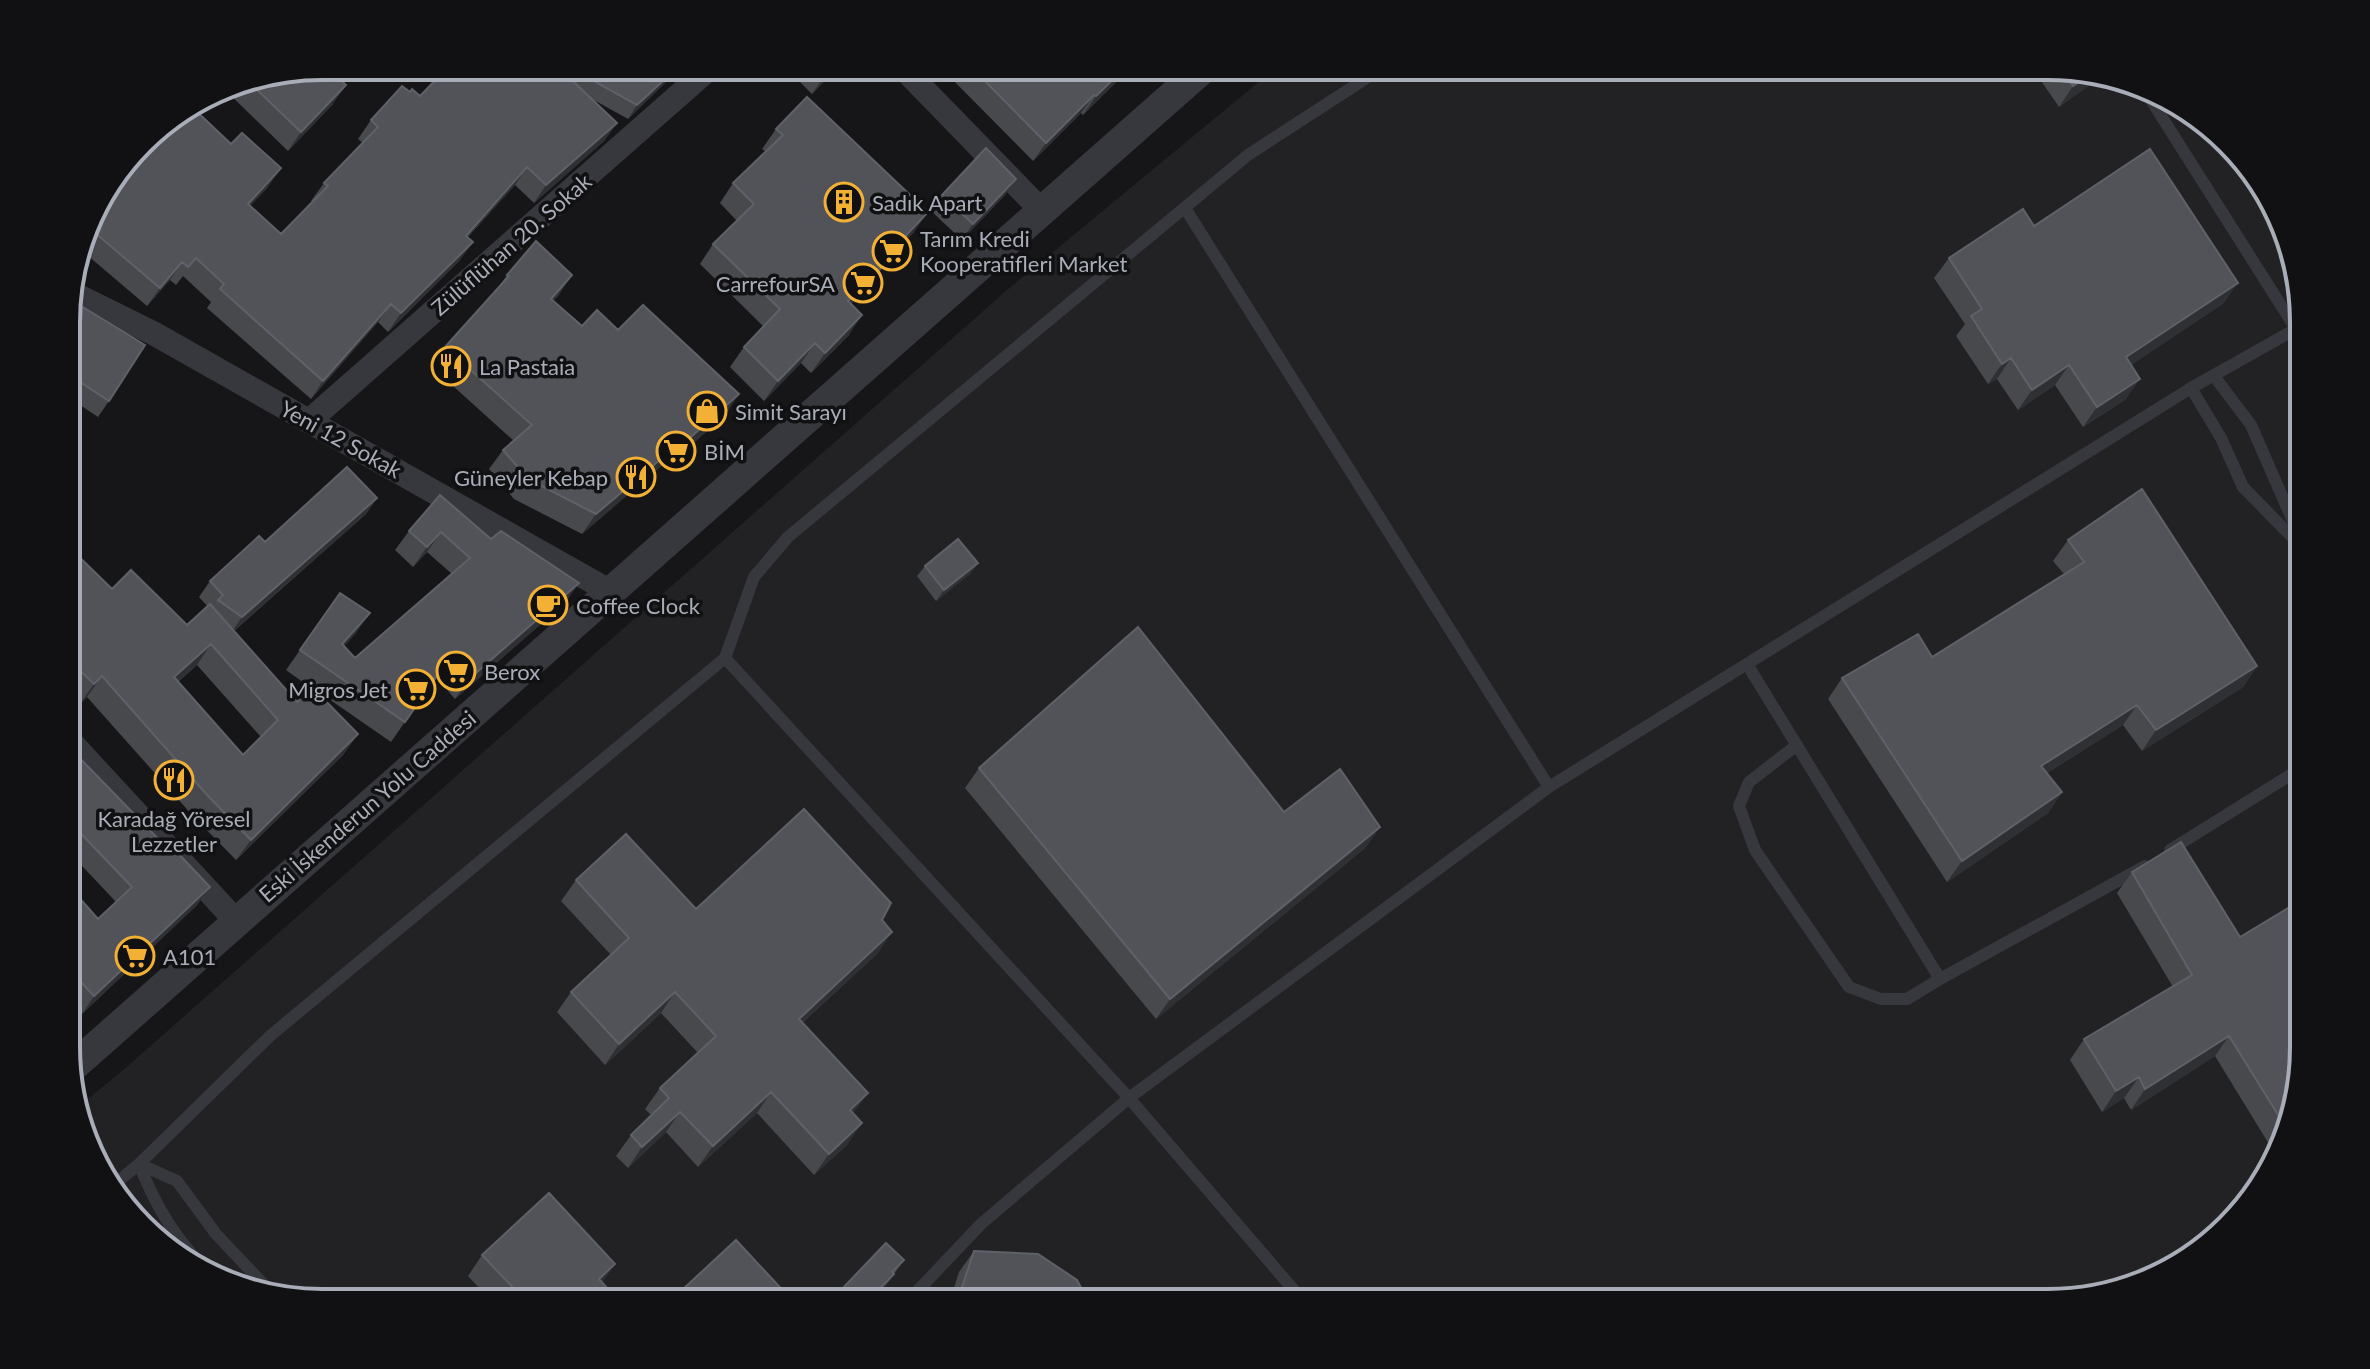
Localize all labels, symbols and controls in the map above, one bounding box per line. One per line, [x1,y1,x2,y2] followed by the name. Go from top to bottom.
[426,167,597,321] street label: Zülüflühan 20. Sokak
[823,181,865,223] building icon: Sadık Apart
[872,189,983,216] place label: Sadık Apart
[920,225,1127,277] place label: Tarım Kredi Kooperatifleri Market
[871,230,913,272] supermarket icon: Tarım Kredi Kooperatifleri Market
[842,262,884,304] supermarket icon: CarrefourSA
[716,270,835,297] place label: CarrefourSA
[430,345,472,387] restaurant icon: La Pastaia
[479,353,575,380] place label: La Pastaia
[686,390,728,432] shop icon: Simit Sarayı
[275,394,407,484] street label: Yeni 12 Sokak
[735,398,847,425] place label: Simit Sarayı
[655,430,697,472] supermarket icon: BİM
[704,438,745,465] place label: BİM
[615,456,657,498] restaurant icon: Güneyler Kebap
[454,464,608,491] place label: Güneyler Kebap
[527,584,569,626] cafe icon: Coffee Clock
[576,592,701,619] place label: Coffee Clock
[435,650,477,692] supermarket icon: Berox
[484,658,540,685] place label: Berox
[395,668,437,710] supermarket icon: Migros Jet
[288,676,388,703] place label: Migros Jet
[253,704,481,908] street label: Eski İskenderun Yolu Caddesi
[153,759,195,801] restaurant icon: Karadağ Yöresel Lezzetler
[97,805,251,857] place label: Karadağ Yöresel Lezzetler
[114,935,156,977] supermarket icon: A101
[163,943,216,970] place label: A101

